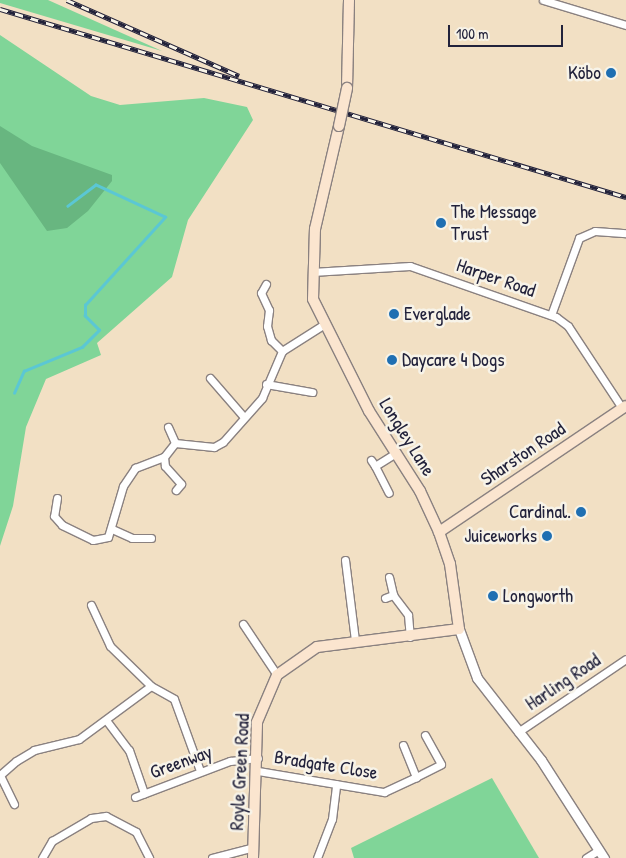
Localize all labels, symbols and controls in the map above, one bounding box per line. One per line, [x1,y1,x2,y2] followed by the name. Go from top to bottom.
[451,15,566,47] scale bar
[456,23,489,44] text: 100 m
[568,62,601,84] place label: Köbo
[605,67,617,79] marker: Köbo
[451,201,537,245] place label: The Message Trust
[435,217,447,229] marker: The Message Trust
[453,254,539,302] street label: Harper Road
[404,303,471,325] place label: Everglade
[388,308,400,320] marker: Everglade
[402,349,505,371] place label: Daycare 4 Dogs
[386,354,398,366] marker: Daycare 4 Dogs
[374,394,440,480] street label: Longley Lane
[476,417,570,491] street label: Sharston Road
[509,501,571,523] place label: Cardinal.
[575,506,587,518] marker: Cardinal.
[464,525,537,547] place label: Juiceworks
[541,530,553,542] marker: Juiceworks
[503,585,573,607] place label: Longworth
[487,590,499,602] marker: Longworth
[521,649,605,715] street label: Harling Road
[226,713,254,831] street label: Royle Green Road
[147,740,215,784] street label: Greenway
[273,746,379,784] street label: Bradgate Close

